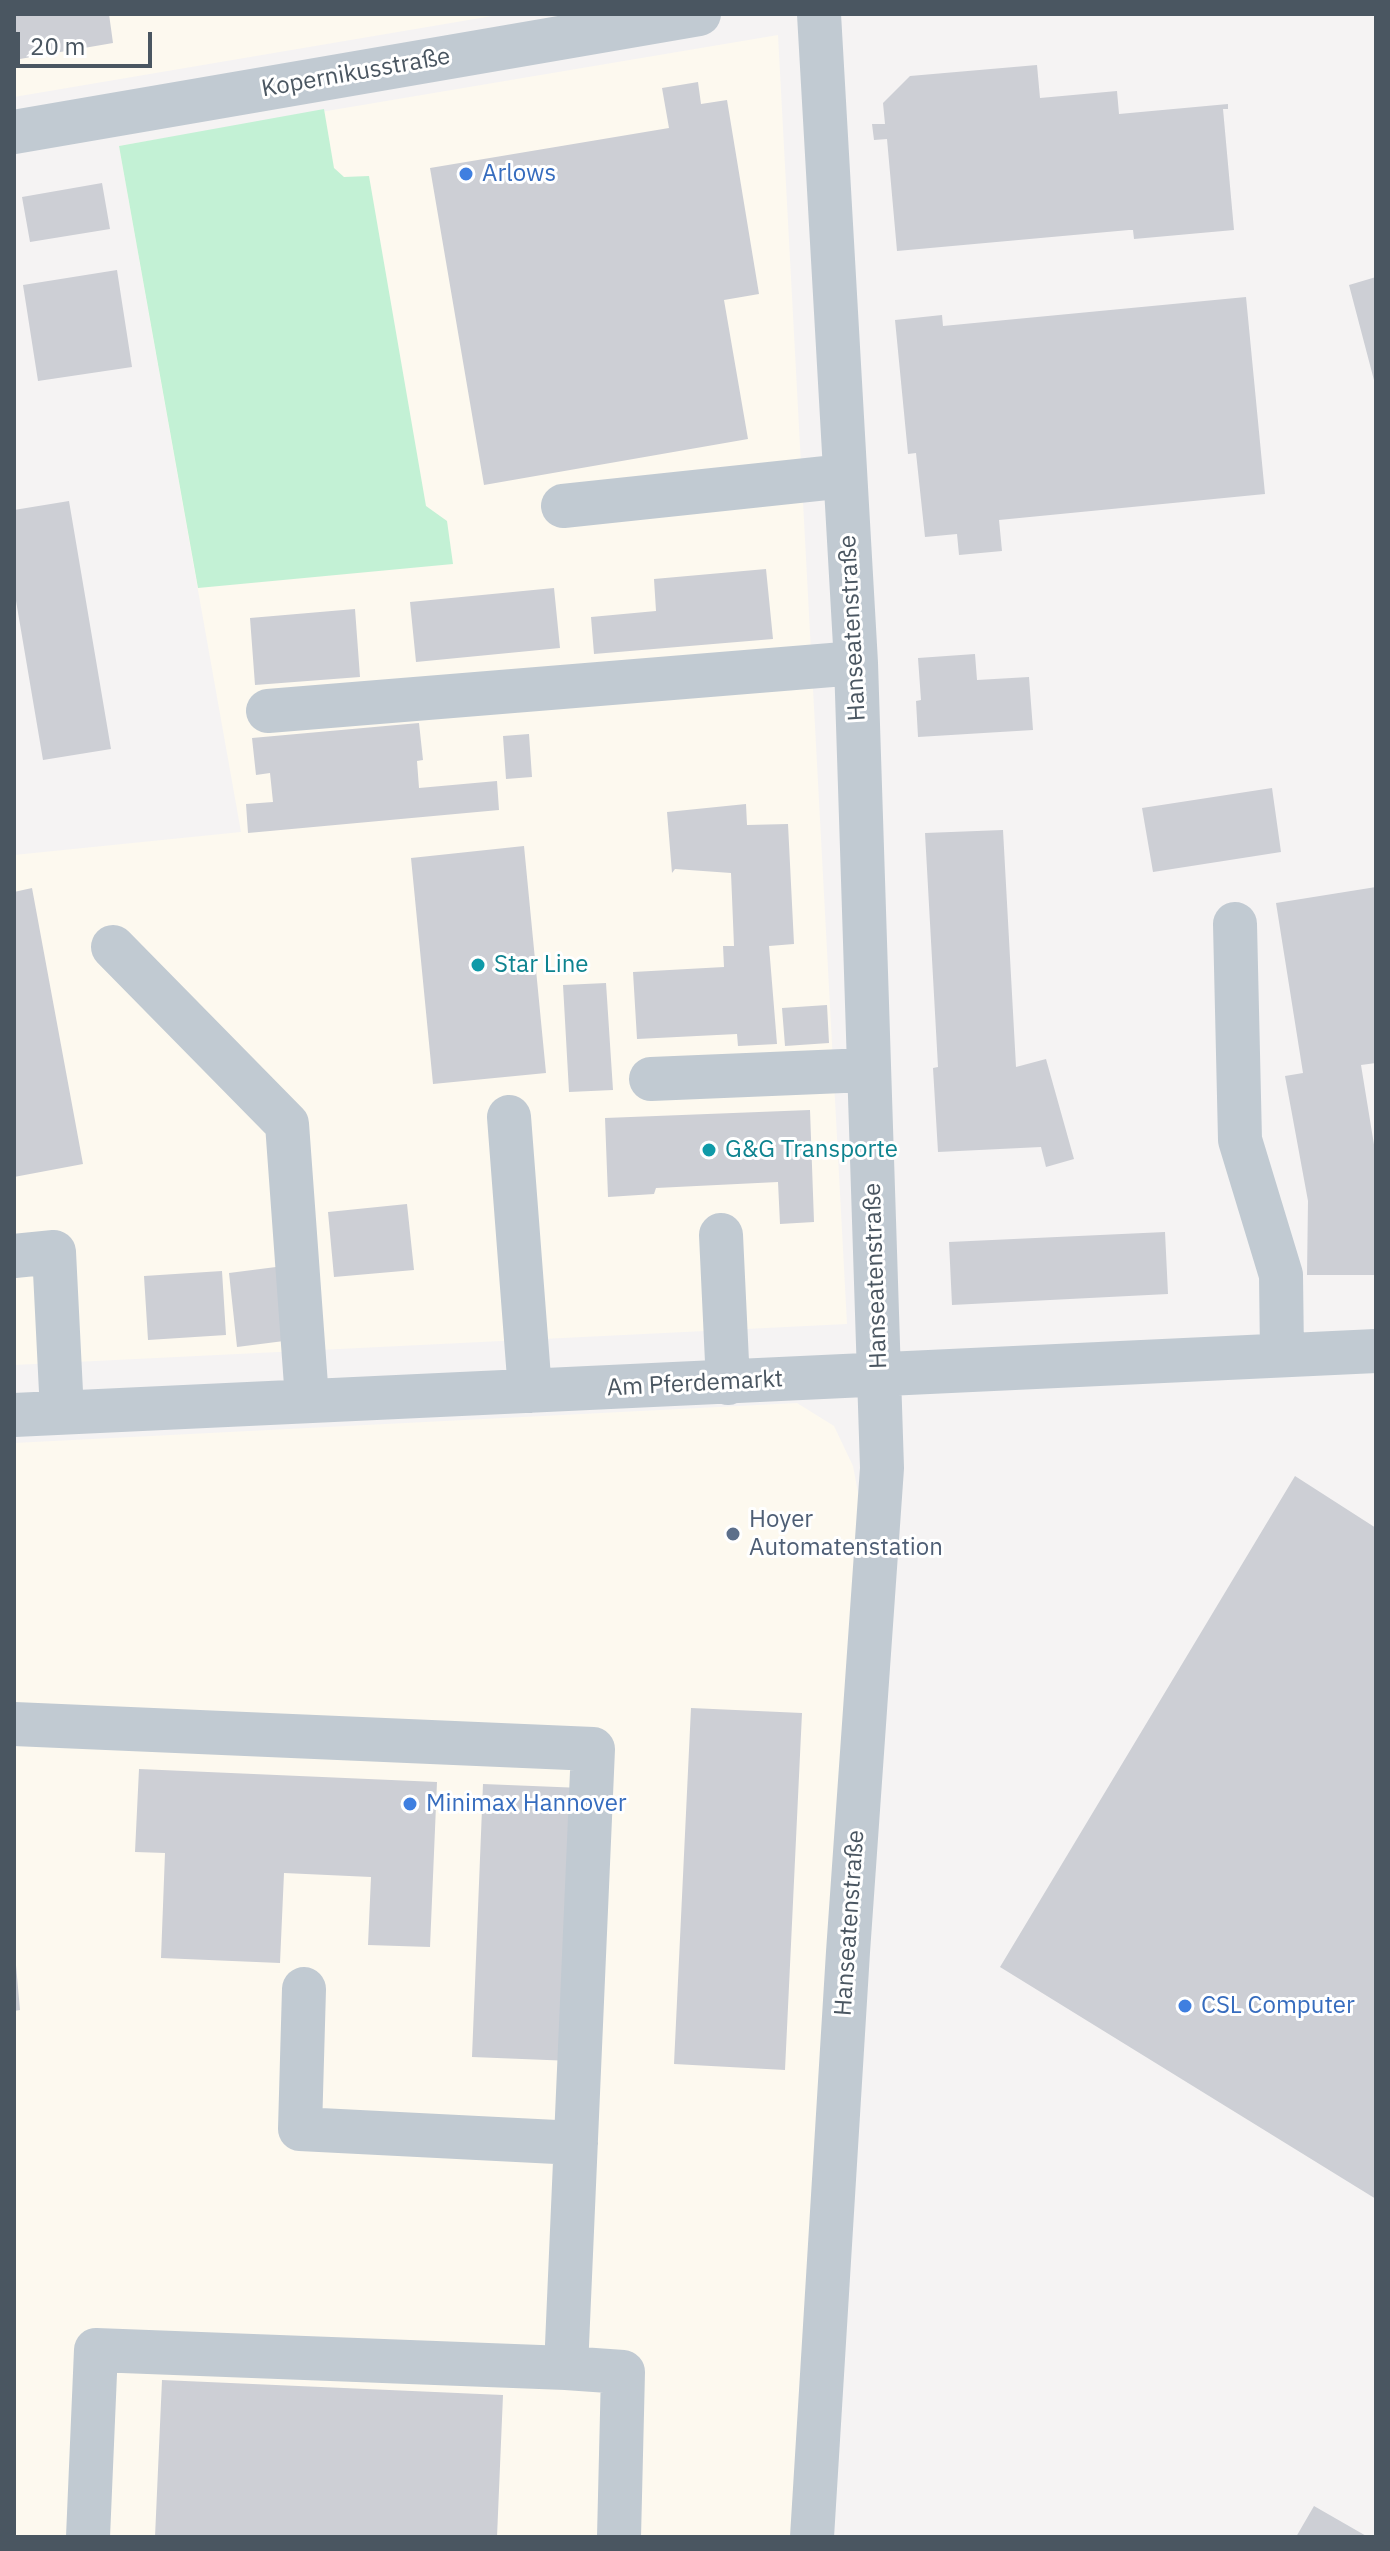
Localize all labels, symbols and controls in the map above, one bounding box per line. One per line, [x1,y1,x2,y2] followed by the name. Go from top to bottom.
[20,16,156,66] scale bar
[30,30,85,62] text: 20 m
[259,42,453,104] street label: Kopernikusstraße
[482,160,556,188] place label: Arlows
[457,165,475,183] marker: Arlows
[834,534,872,722] street label: Hanseatenstraße
[494,951,588,979] place label: Star Line
[469,956,487,974] marker: Star Line
[725,1136,898,1164] place label: G&G Transporte
[700,1141,718,1159] marker: G&G Transporte
[858,1182,894,1370] street label: Hanseatenstraße
[606,1365,784,1403] street label: Am Pferdemarkt
[749,1506,943,1562] place label: Hoyer Automatenstation
[724,1525,742,1543] marker: Hoyer Automatenstation
[426,1790,627,1818] place label: Minimax Hannover
[401,1795,419,1813] marker: Minimax Hannover
[829,1829,871,2017] street label: Hanseatenstraße
[1201,1992,1355,2020] place label: CSL Computer
[1176,1997,1194,2015] marker: CSL Computer

